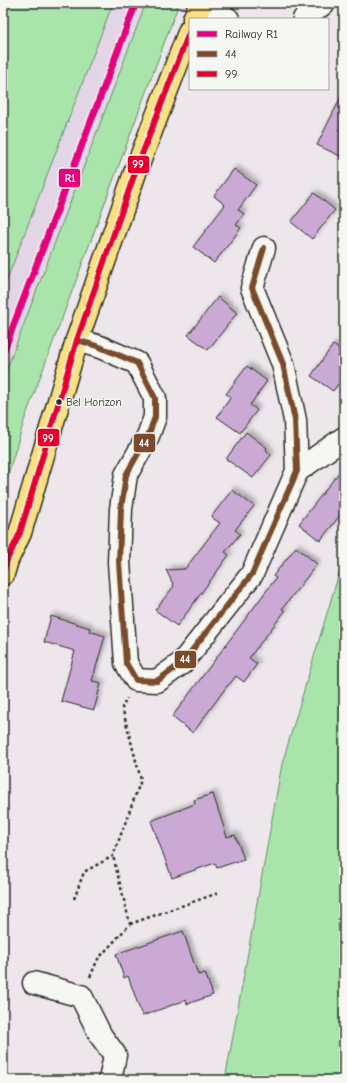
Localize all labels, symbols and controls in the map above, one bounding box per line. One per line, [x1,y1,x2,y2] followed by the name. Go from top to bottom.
[189,18,329,90] legend
[225,27,278,41] text: Railway R1
[225,47,237,61] text: 44
[225,67,238,81] text: 99
[127,155,150,174] line badge: 99
[132,158,144,171] text: 99
[58,168,81,188] line badge: R1
[65,172,75,185] text: R1
[66,396,121,409] place label: Bel Horizon
[54,397,64,407] marker: Bel Horizon
[37,428,60,447] line badge: 99
[42,432,54,445] text: 99
[133,433,156,453] line badge: 44
[139,437,149,450] text: 44
[174,650,197,669] line badge: 44
[180,653,190,666] text: 44

